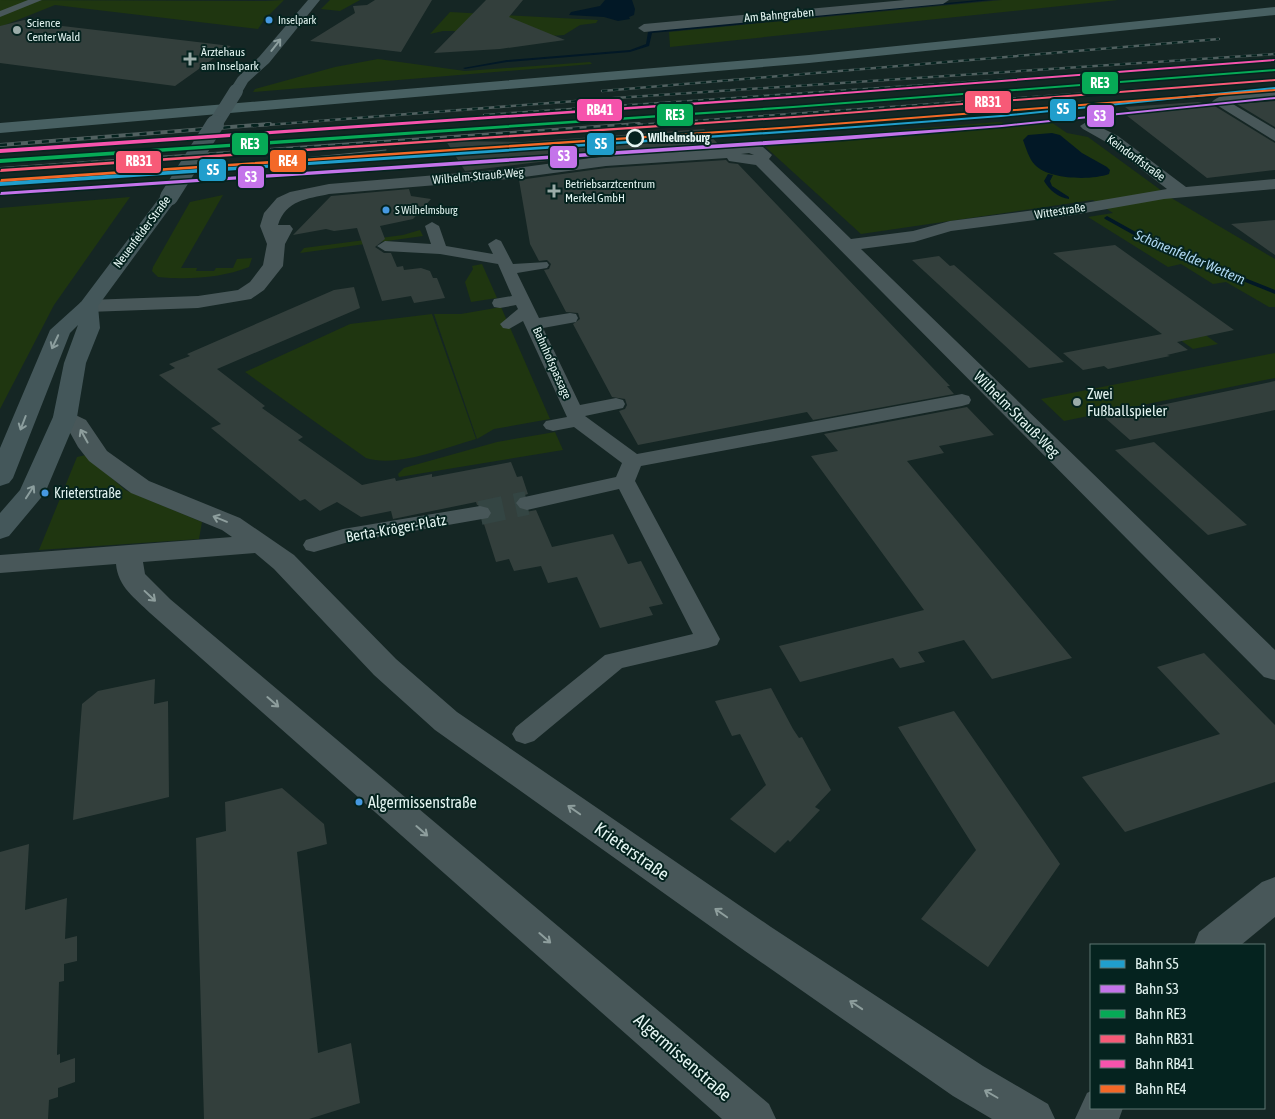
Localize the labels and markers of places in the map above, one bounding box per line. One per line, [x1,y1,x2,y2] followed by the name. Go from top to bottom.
[278,14,317,26] place label: Inselpark
[264,15,274,25] marker: Inselpark
[27,16,80,44] place label: Science Center Wald
[11,24,23,36] marker: Science Center Wald
[201,45,259,73] place label: Ärztehaus am Inselpark
[183,52,197,66] marker: Ärztehaus am Inselpark
[626,129,644,147] marker: Wilhelmsburg
[647,131,711,145] place label: Wilhelmsburg
[565,177,655,205] place label: Betriebsarztcentrum Merkel GmbH
[547,184,561,198] marker: Betriebsarztcentrum Merkel GmbH
[395,204,458,216] place label: S Wilhelmsburg
[381,205,391,215] marker: S Wilhelmsburg
[1087,385,1168,419] place label: Zwei Fußballspieler
[1071,396,1083,408] marker: Zwei Fußballspieler
[54,485,121,501] place label: Krieterstraße
[40,488,50,498] marker: Krieterstraße
[368,793,477,812] place label: Algermissenstraße
[354,797,364,807] marker: Algermissenstraße

